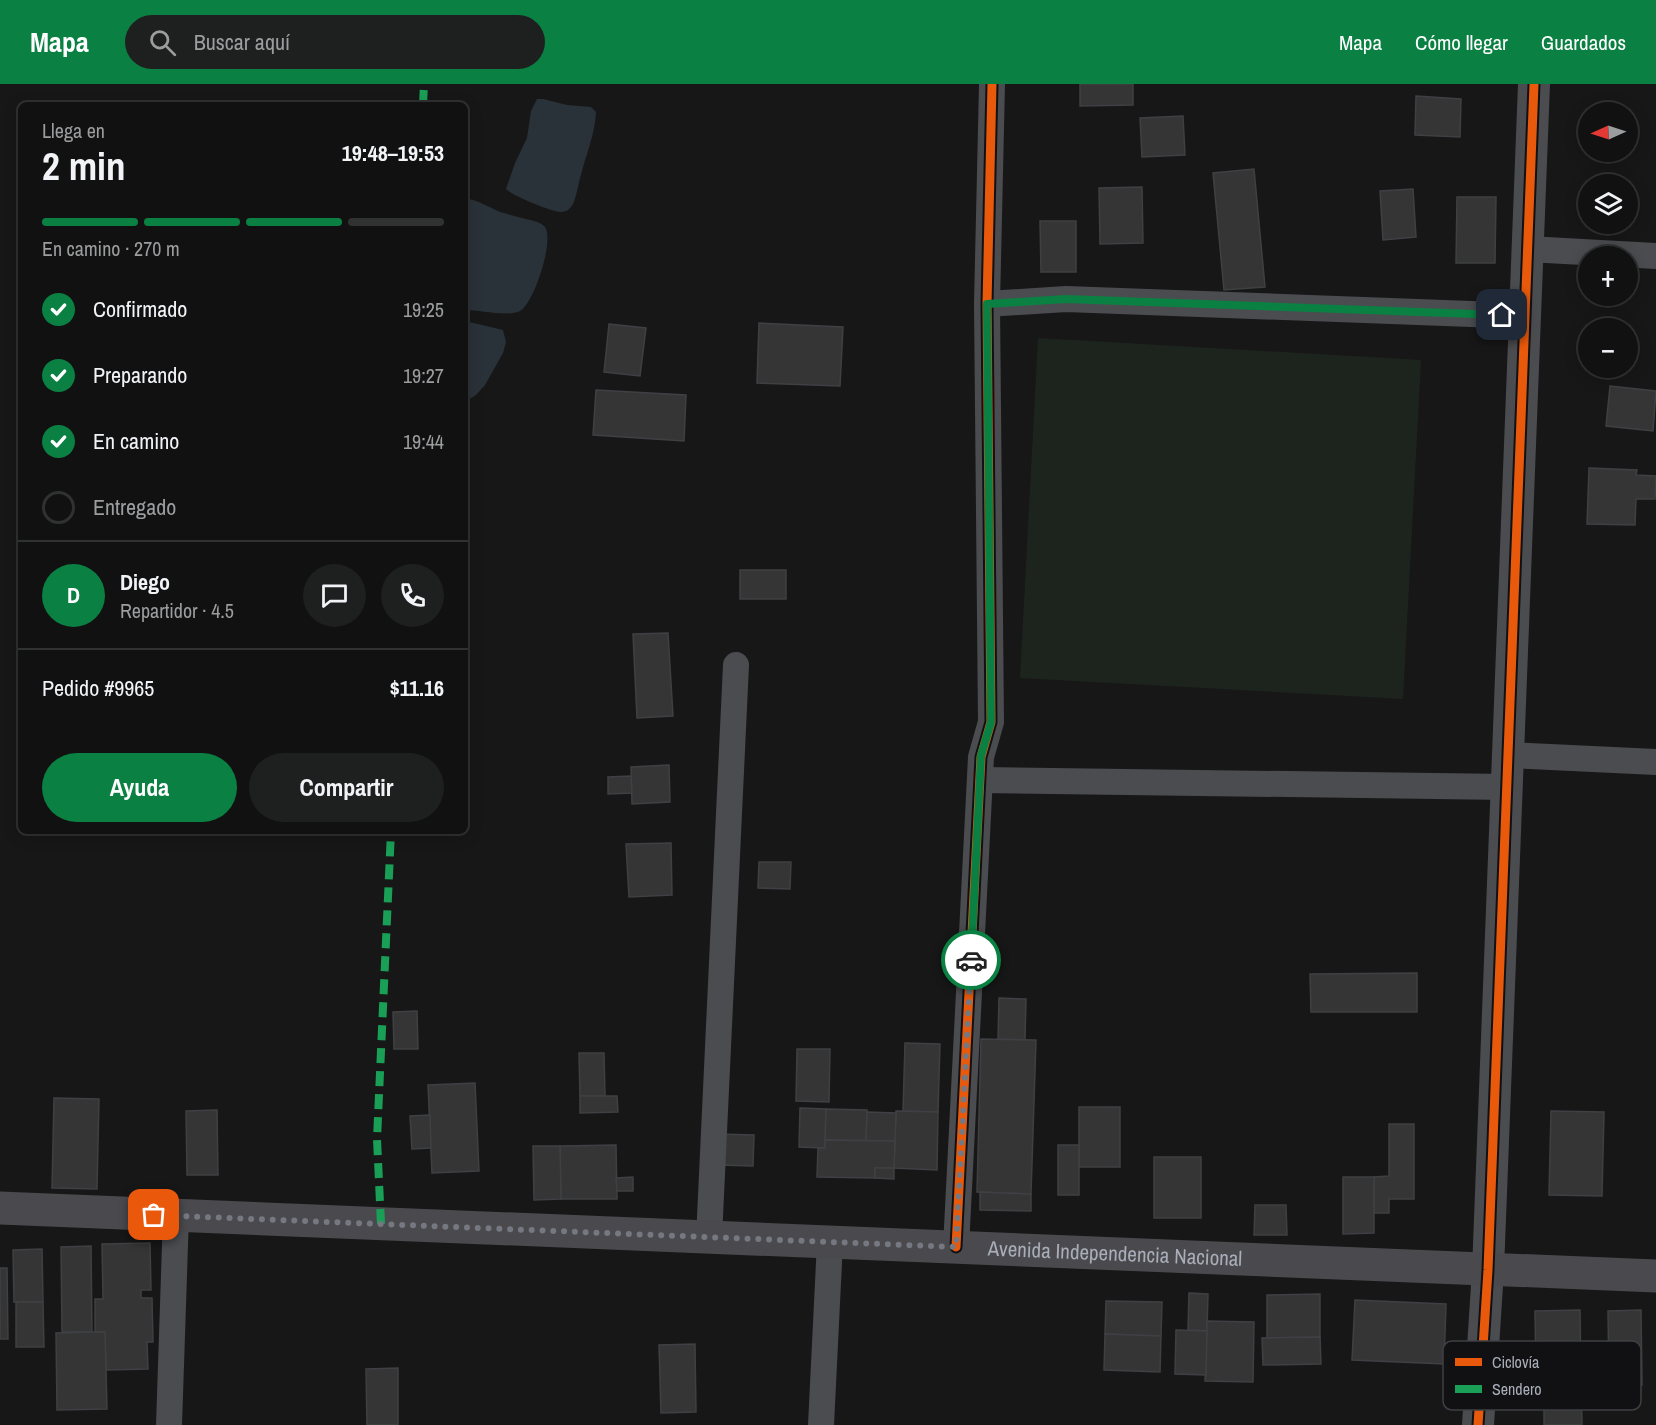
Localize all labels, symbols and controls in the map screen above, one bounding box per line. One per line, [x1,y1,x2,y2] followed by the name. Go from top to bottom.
[125,15,545,69] search box
[30,23,89,61] text: Mapa
[146,26,179,59] icon: search
[194,27,290,57] text: Buscar aquí
[1339,28,1382,57] text: Mapa
[1415,28,1508,57] text: Cómo llegar
[1541,28,1626,57] text: Guardados
[1578,102,1638,162] north arrow
[1578,102,1638,378] map controls
[42,117,105,144] text: Llega en
[342,138,444,168] text: 19:48–19:53
[42,140,126,192] text: 2 min
[1578,174,1638,234] button: layers
[42,235,180,262] text: En camino · 270 m
[1578,246,1638,306] button: +
[1476,289,1527,340] pin
[42,293,75,326] icon: check
[93,294,187,324] text: Confirmado
[403,296,444,323] text: 19:25
[1485,298,1518,331] icon: home
[1578,318,1638,378] button: −
[42,359,75,392] icon: check
[93,360,187,390] text: Preparando
[403,362,444,389] text: 19:27
[42,425,75,458] icon: check
[93,426,179,456] text: En camino
[403,428,444,455] text: 19:44
[93,492,176,522] text: Entregado
[303,564,366,627] button: chat
[381,564,444,627] button: phone
[120,567,170,597] text: Diego
[67,580,80,610] text: D
[120,597,234,624] text: Repartidor · 4.5
[42,673,154,703] text: Pedido #9965
[390,673,444,703] text: $11.16
[42,753,237,822] button: Ayuda
[249,753,444,822] button: Compartir
[941,930,1001,990] courier
[955,944,988,977] icon: car
[128,1189,179,1240] pin
[137,1198,170,1231] icon: bag
[986,1234,1243,1273] street label: Avenida Independencia Nacional
[1443,1341,1641,1410] legend
[1492,1351,1540,1373] text: Ciclovía
[1492,1378,1542,1400] text: Sendero

